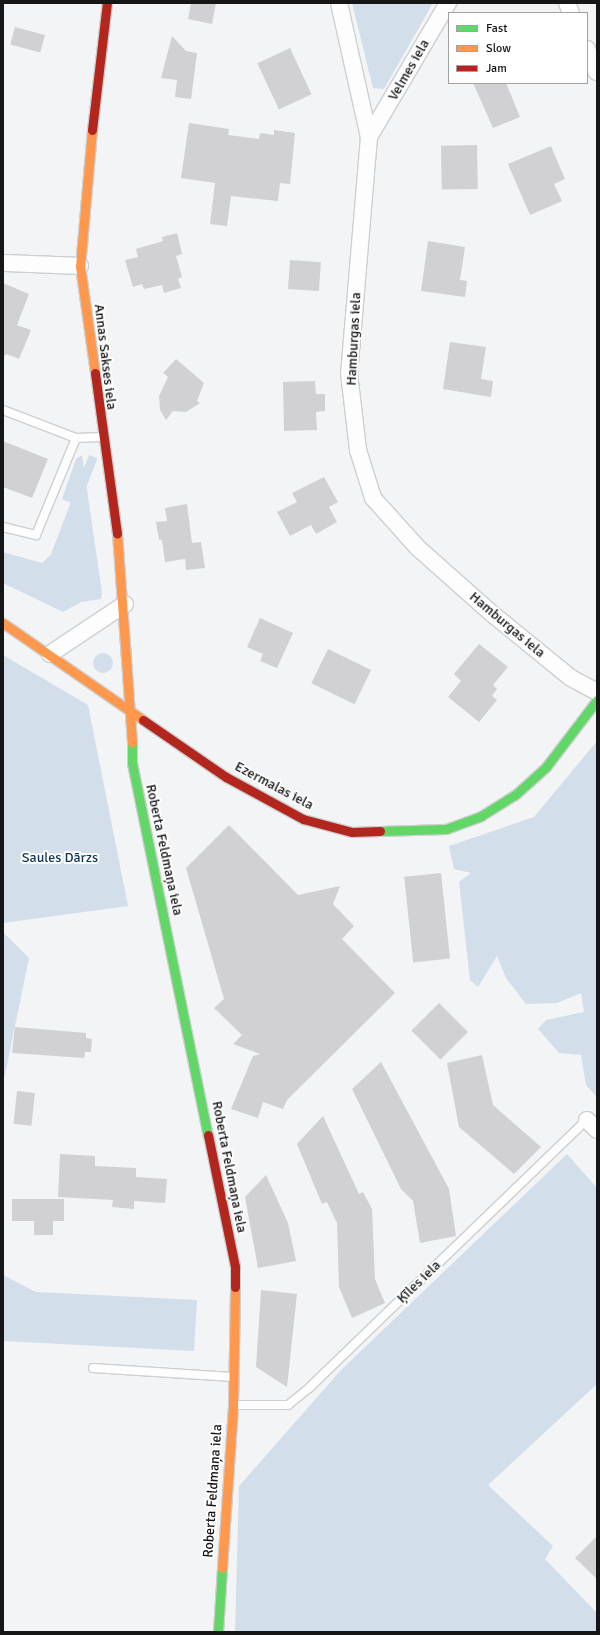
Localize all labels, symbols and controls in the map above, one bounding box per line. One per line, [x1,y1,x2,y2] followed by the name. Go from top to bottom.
[448,12,588,84] legend
[486,21,507,36] text: Fast
[385,36,433,104] street label: Velmes iela
[486,41,511,56] text: Slow
[486,61,507,76] text: Jam
[343,292,365,386] street label: Hamburgas iela
[90,303,120,411] street label: Annas Sakses iela
[466,589,548,661] street label: Hamburgas iela
[232,758,316,814] street label: Ezermalas iela
[142,783,186,917] street label: Roberta Feldmaņa iela
[22,850,98,866] park label: Saules Dārzs
[208,1100,250,1234] street label: Roberta Feldmaņa iela
[394,1257,444,1307] street label: Ķīles iela
[200,1424,226,1558] street label: Roberta Feldmaņa iela

